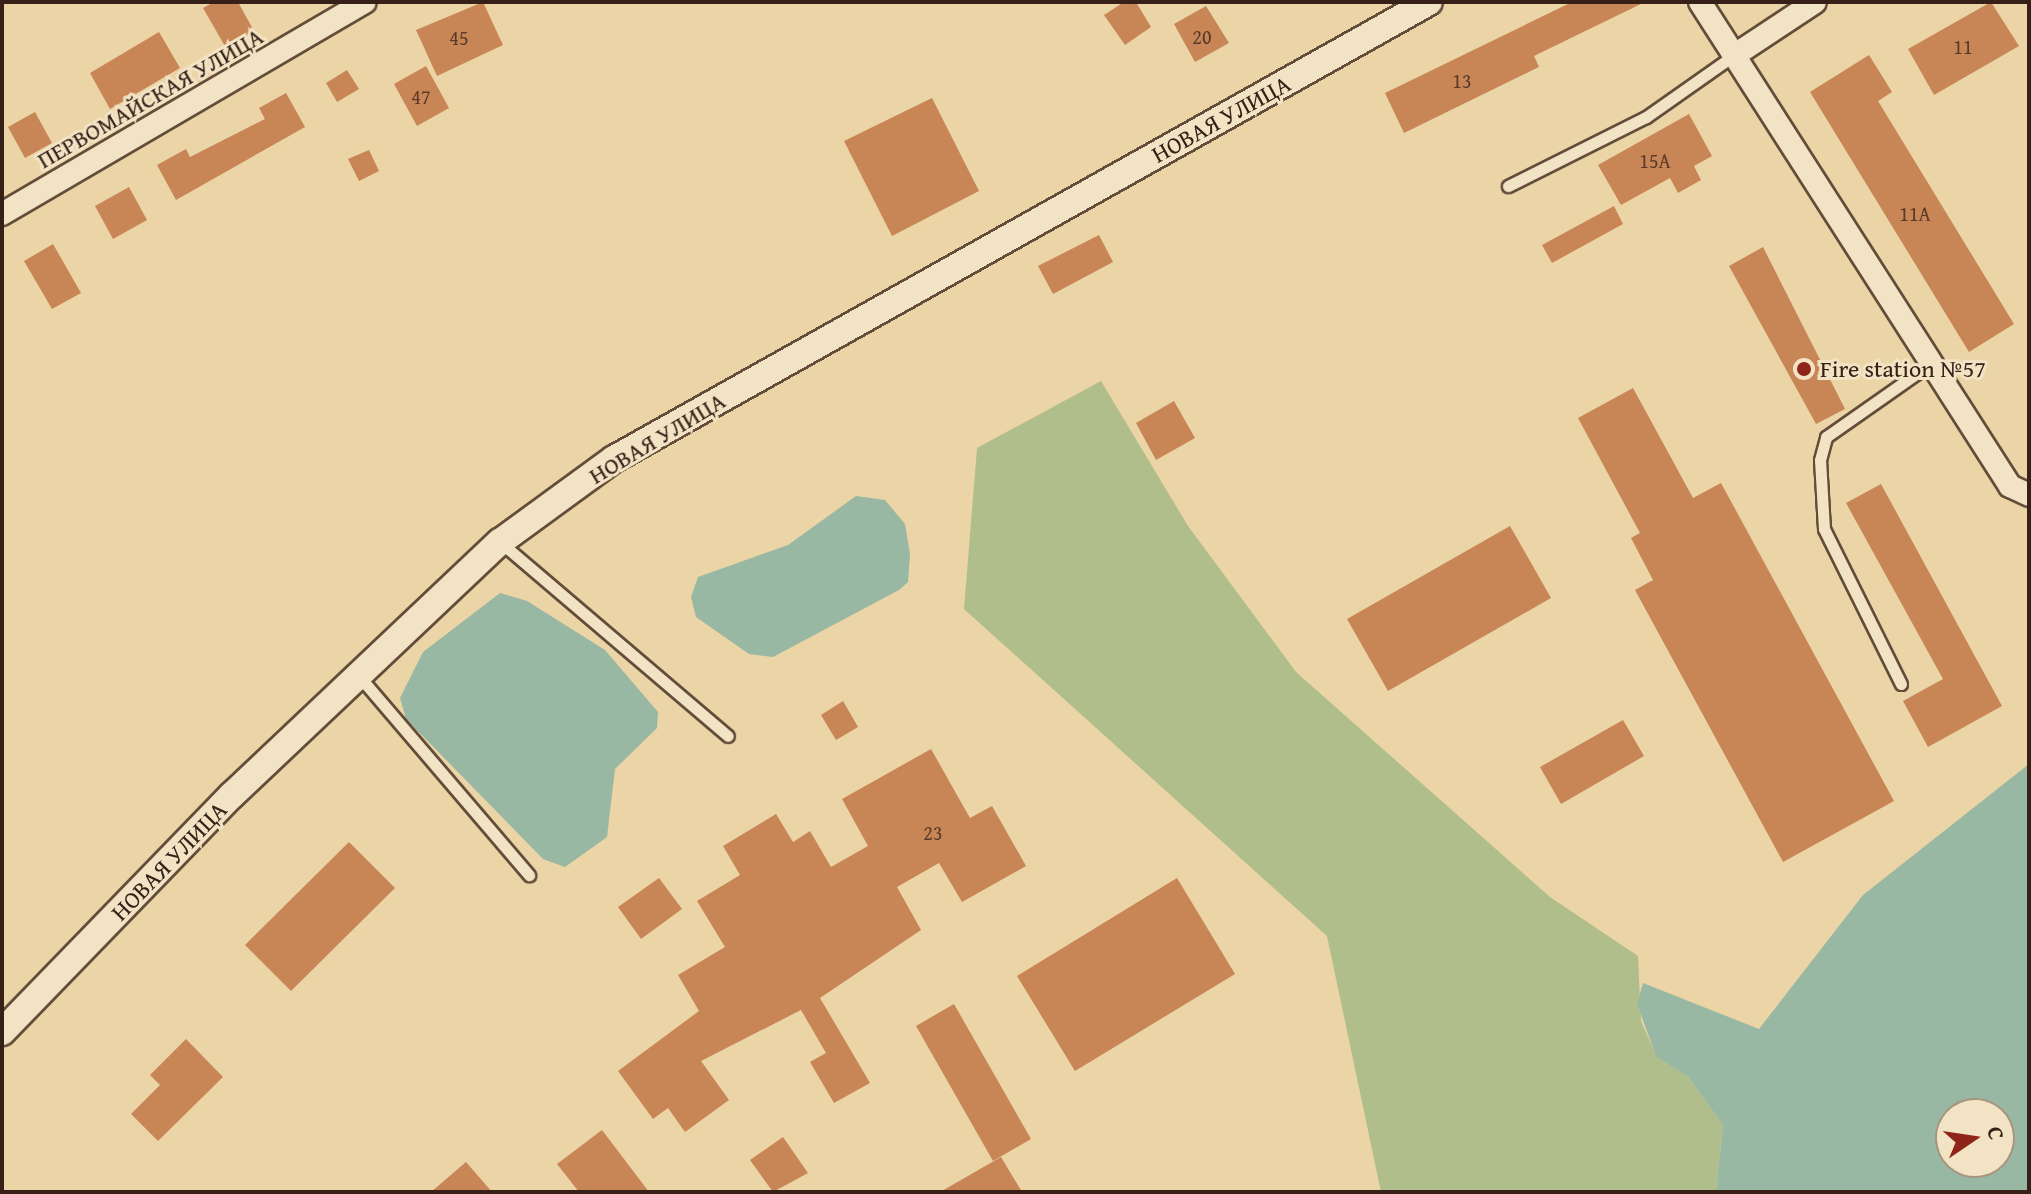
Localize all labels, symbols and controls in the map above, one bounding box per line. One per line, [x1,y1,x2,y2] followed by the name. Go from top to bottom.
[32,22,268,174] street label: ПЕРВОМАЙСКАЯ УЛИЦА
[1192,24,1212,48] house number: 20
[449,25,469,49] house number: 45
[1953,34,1973,58] house number: 11
[1452,68,1472,92] house number: 13
[1147,69,1295,169] street label: НОВАЯ УЛИЦА
[411,84,431,108] house number: 47
[1639,148,1671,172] house number: 15А
[1899,201,1931,225] house number: 11А
[1820,355,1986,383] place label: Fire station №57
[1795,360,1813,378] marker: Fire station №57
[584,386,730,490] street label: НОВАЯ УЛИЦА
[105,796,233,926] street label: НОВАЯ УЛИЦА
[923,820,943,844] house number: 23
[1935,1098,2015,1178] north arrow
[1979,1123,2013,1143] text: С

